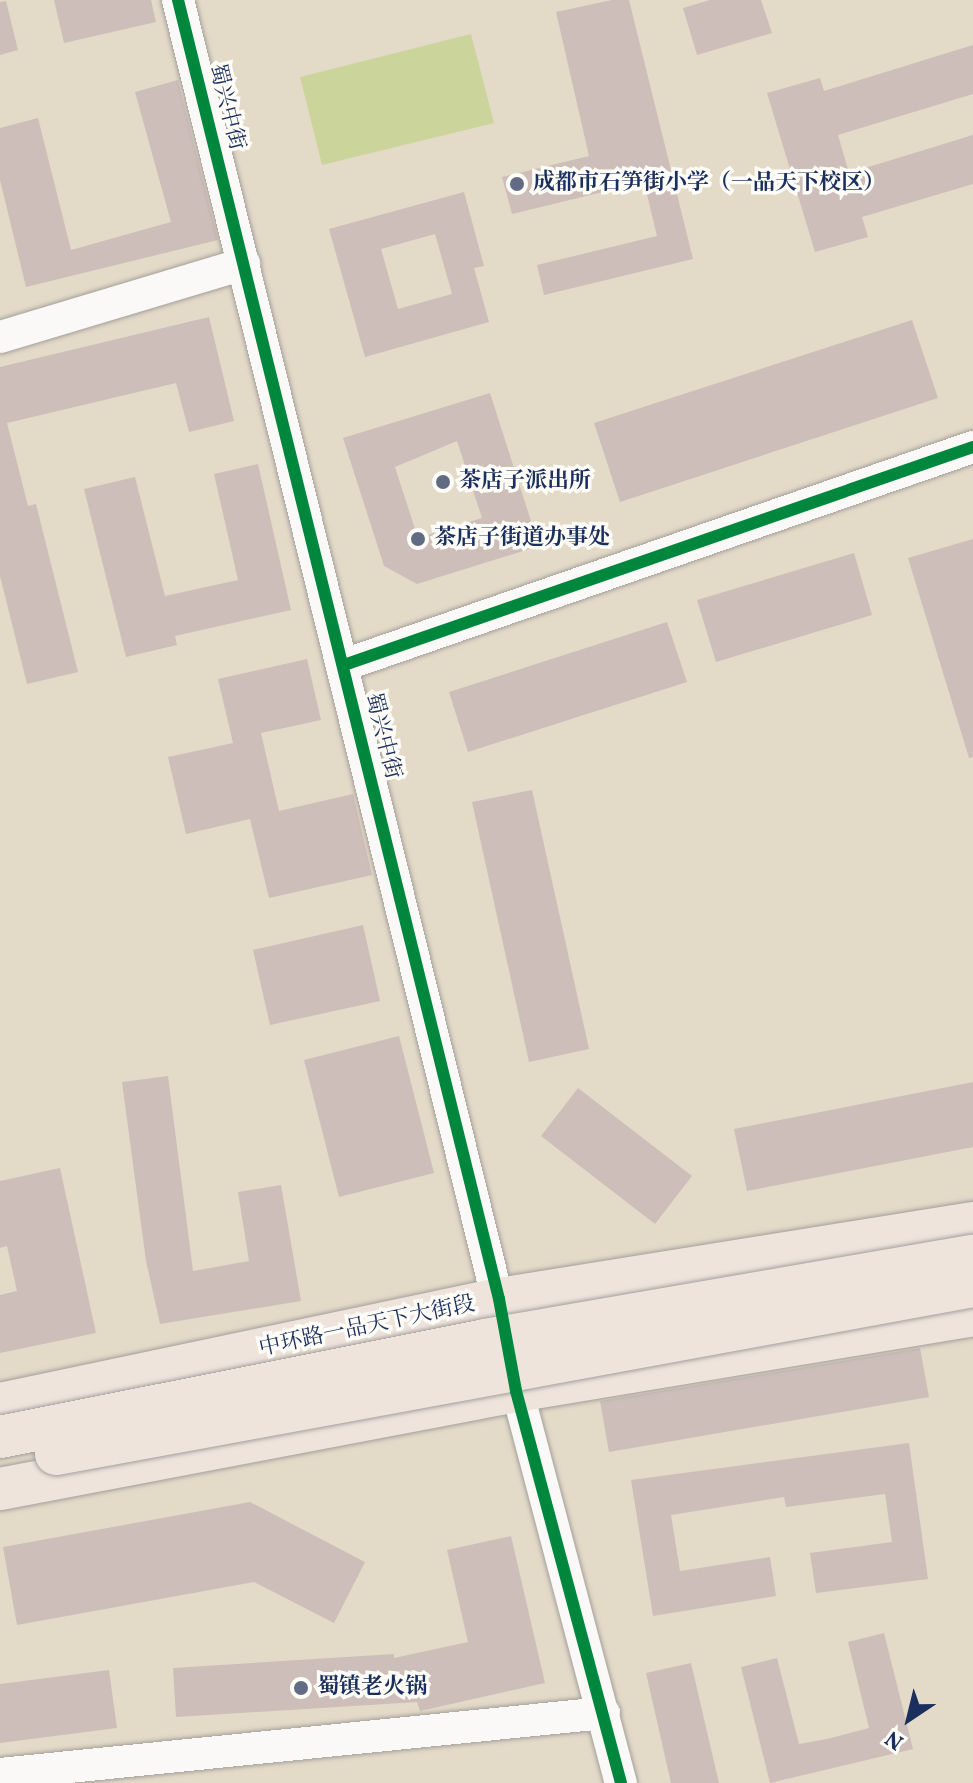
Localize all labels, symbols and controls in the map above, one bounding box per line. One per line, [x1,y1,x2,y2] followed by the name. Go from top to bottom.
[203,61,249,153] street label: 蜀兴中街
[533,171,885,197] place label: 成都市石笋街小学（一品天下校区）
[508,175,526,193] marker: 成都市石笋街小学（一品天下校区）
[459,469,591,495] place label: 茶店子派出所
[434,473,452,491] marker: 茶店子派出所
[434,526,610,552] place label: 茶店子街道办事处
[409,530,427,548] marker: 茶店子街道办事处
[359,690,405,782] street label: 蜀兴中街
[257,1291,477,1363] street label: 中环路一品天下大街段
[317,1675,427,1701] place label: 蜀镇老火锅
[292,1679,310,1697] marker: 蜀镇老火锅
[869,1679,949,1759] north arrow
[880,1722,910,1756] text: N

